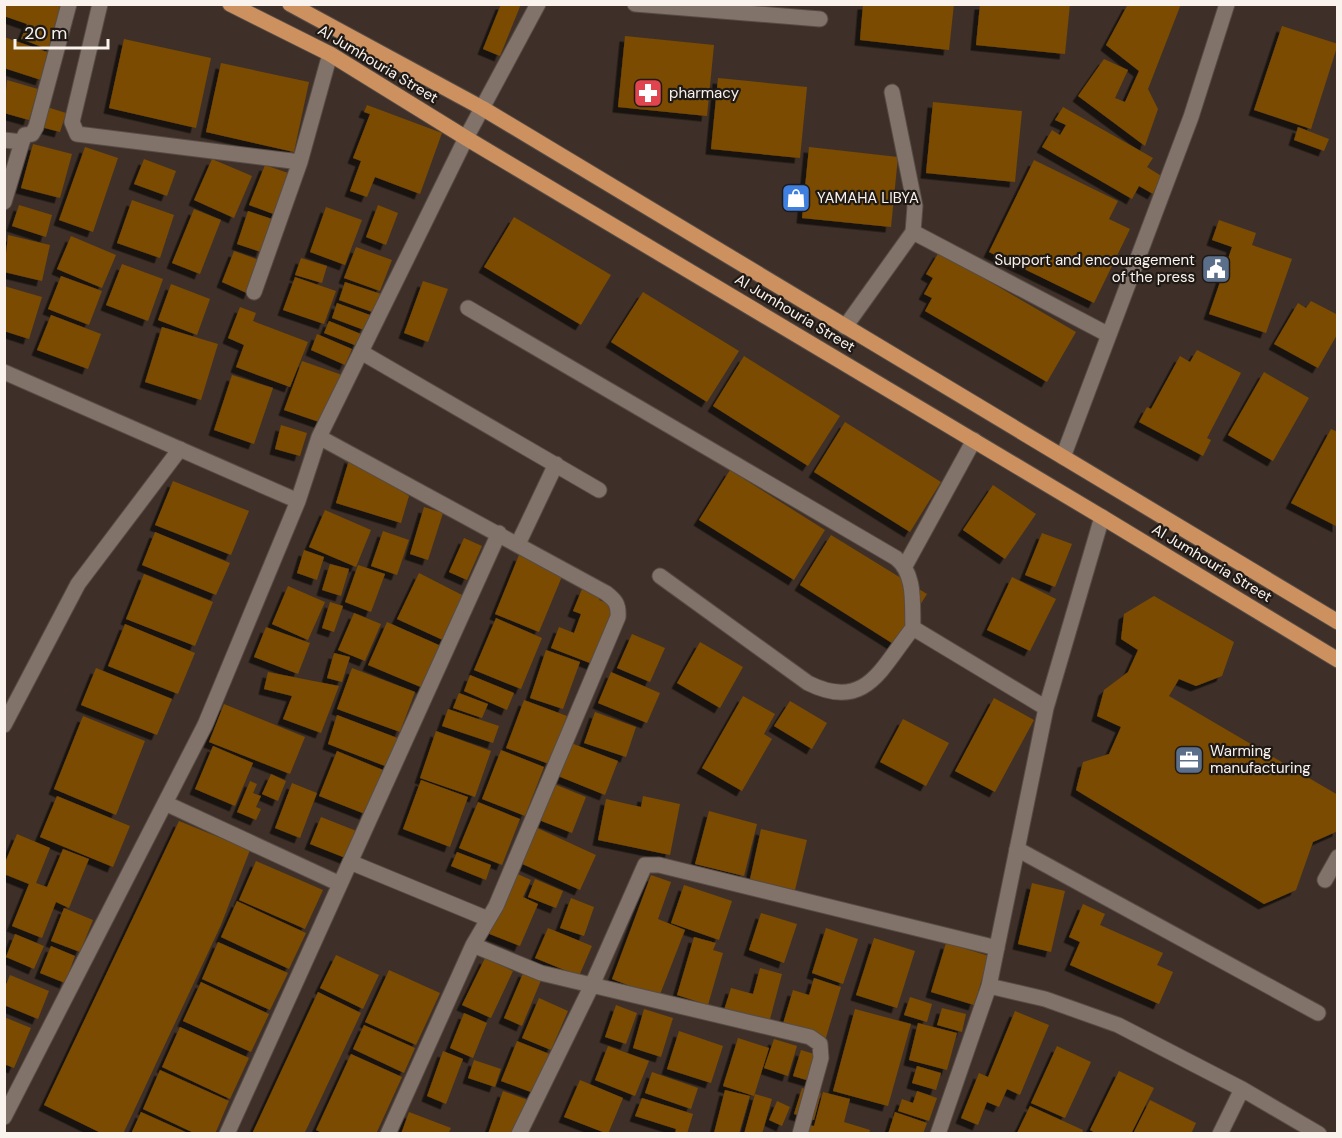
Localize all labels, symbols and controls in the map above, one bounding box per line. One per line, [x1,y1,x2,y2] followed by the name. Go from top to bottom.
[15,12,108,50] scale bar
[314,20,442,108] street label: Al Jumhouria Street
[24,21,67,45] text: 20 m
[632,77,664,109] pharmacy icon: pharmacy
[669,83,740,103] place label: pharmacy
[780,182,812,214] shop icon: YAMAHA LIBYA
[817,188,919,208] place label: YAMAHA LIBYA
[995,250,1195,287] place label: Support and encouragement of the press
[1200,253,1232,285] public building icon: Support and encouragement of the press
[731,269,859,357] street label: Al Jumhouria Street
[1148,519,1276,607] street label: Al Jumhouria Street
[1210,741,1311,778] place label: Warming manufacturing
[1173,744,1205,776] office icon: Warming manufacturing

